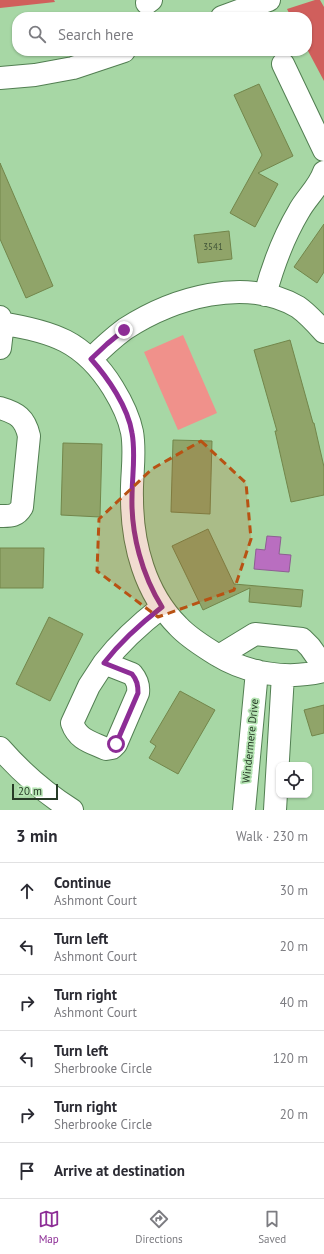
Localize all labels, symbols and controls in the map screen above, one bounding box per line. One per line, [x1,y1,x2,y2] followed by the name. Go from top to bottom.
[12,12,312,56] search box
[26,23,48,45] icon: search
[58,25,134,44] text: Search here
[203,241,223,252] house number: 3541
[115,321,133,339] route end
[239,698,261,784] street label: Windermere Drive
[107,735,125,753] route start
[276,762,312,798] map controls
[276,762,312,798] button: locate
[12,782,58,801] scale bar
[18,784,42,798] text: 20 m
[16,825,57,847] text: 3 min
[236,828,308,845] text: Walk · 230 m
[54,873,111,892] text: Continue
[16,880,38,902] icon: ahead
[280,882,308,899] text: 30 m
[54,892,137,909] text: Ashmont Court
[54,929,108,948] text: Turn left
[16,936,38,958] icon: left
[280,938,308,955] text: 20 m
[54,948,137,965] text: Ashmont Court
[54,985,117,1004] text: Turn right
[16,992,38,1014] icon: right
[280,994,308,1011] text: 40 m
[54,1004,137,1021] text: Ashmont Court
[54,1041,108,1060] text: Turn left
[16,1048,38,1070] icon: left
[273,1050,308,1067] text: 120 m
[54,1060,152,1077] text: Sherbrooke Circle
[54,1097,117,1116] text: Turn right
[16,1104,38,1126] icon: right
[280,1106,308,1123] text: 20 m
[54,1116,152,1133] text: Sherbrooke Circle
[16,1160,38,1182] icon: arrive
[54,1161,185,1180] text: Arrive at destination
[38,1208,60,1246] tab: Map
[135,1208,183,1246] tab: Directions
[258,1208,286,1246] tab: Saved

